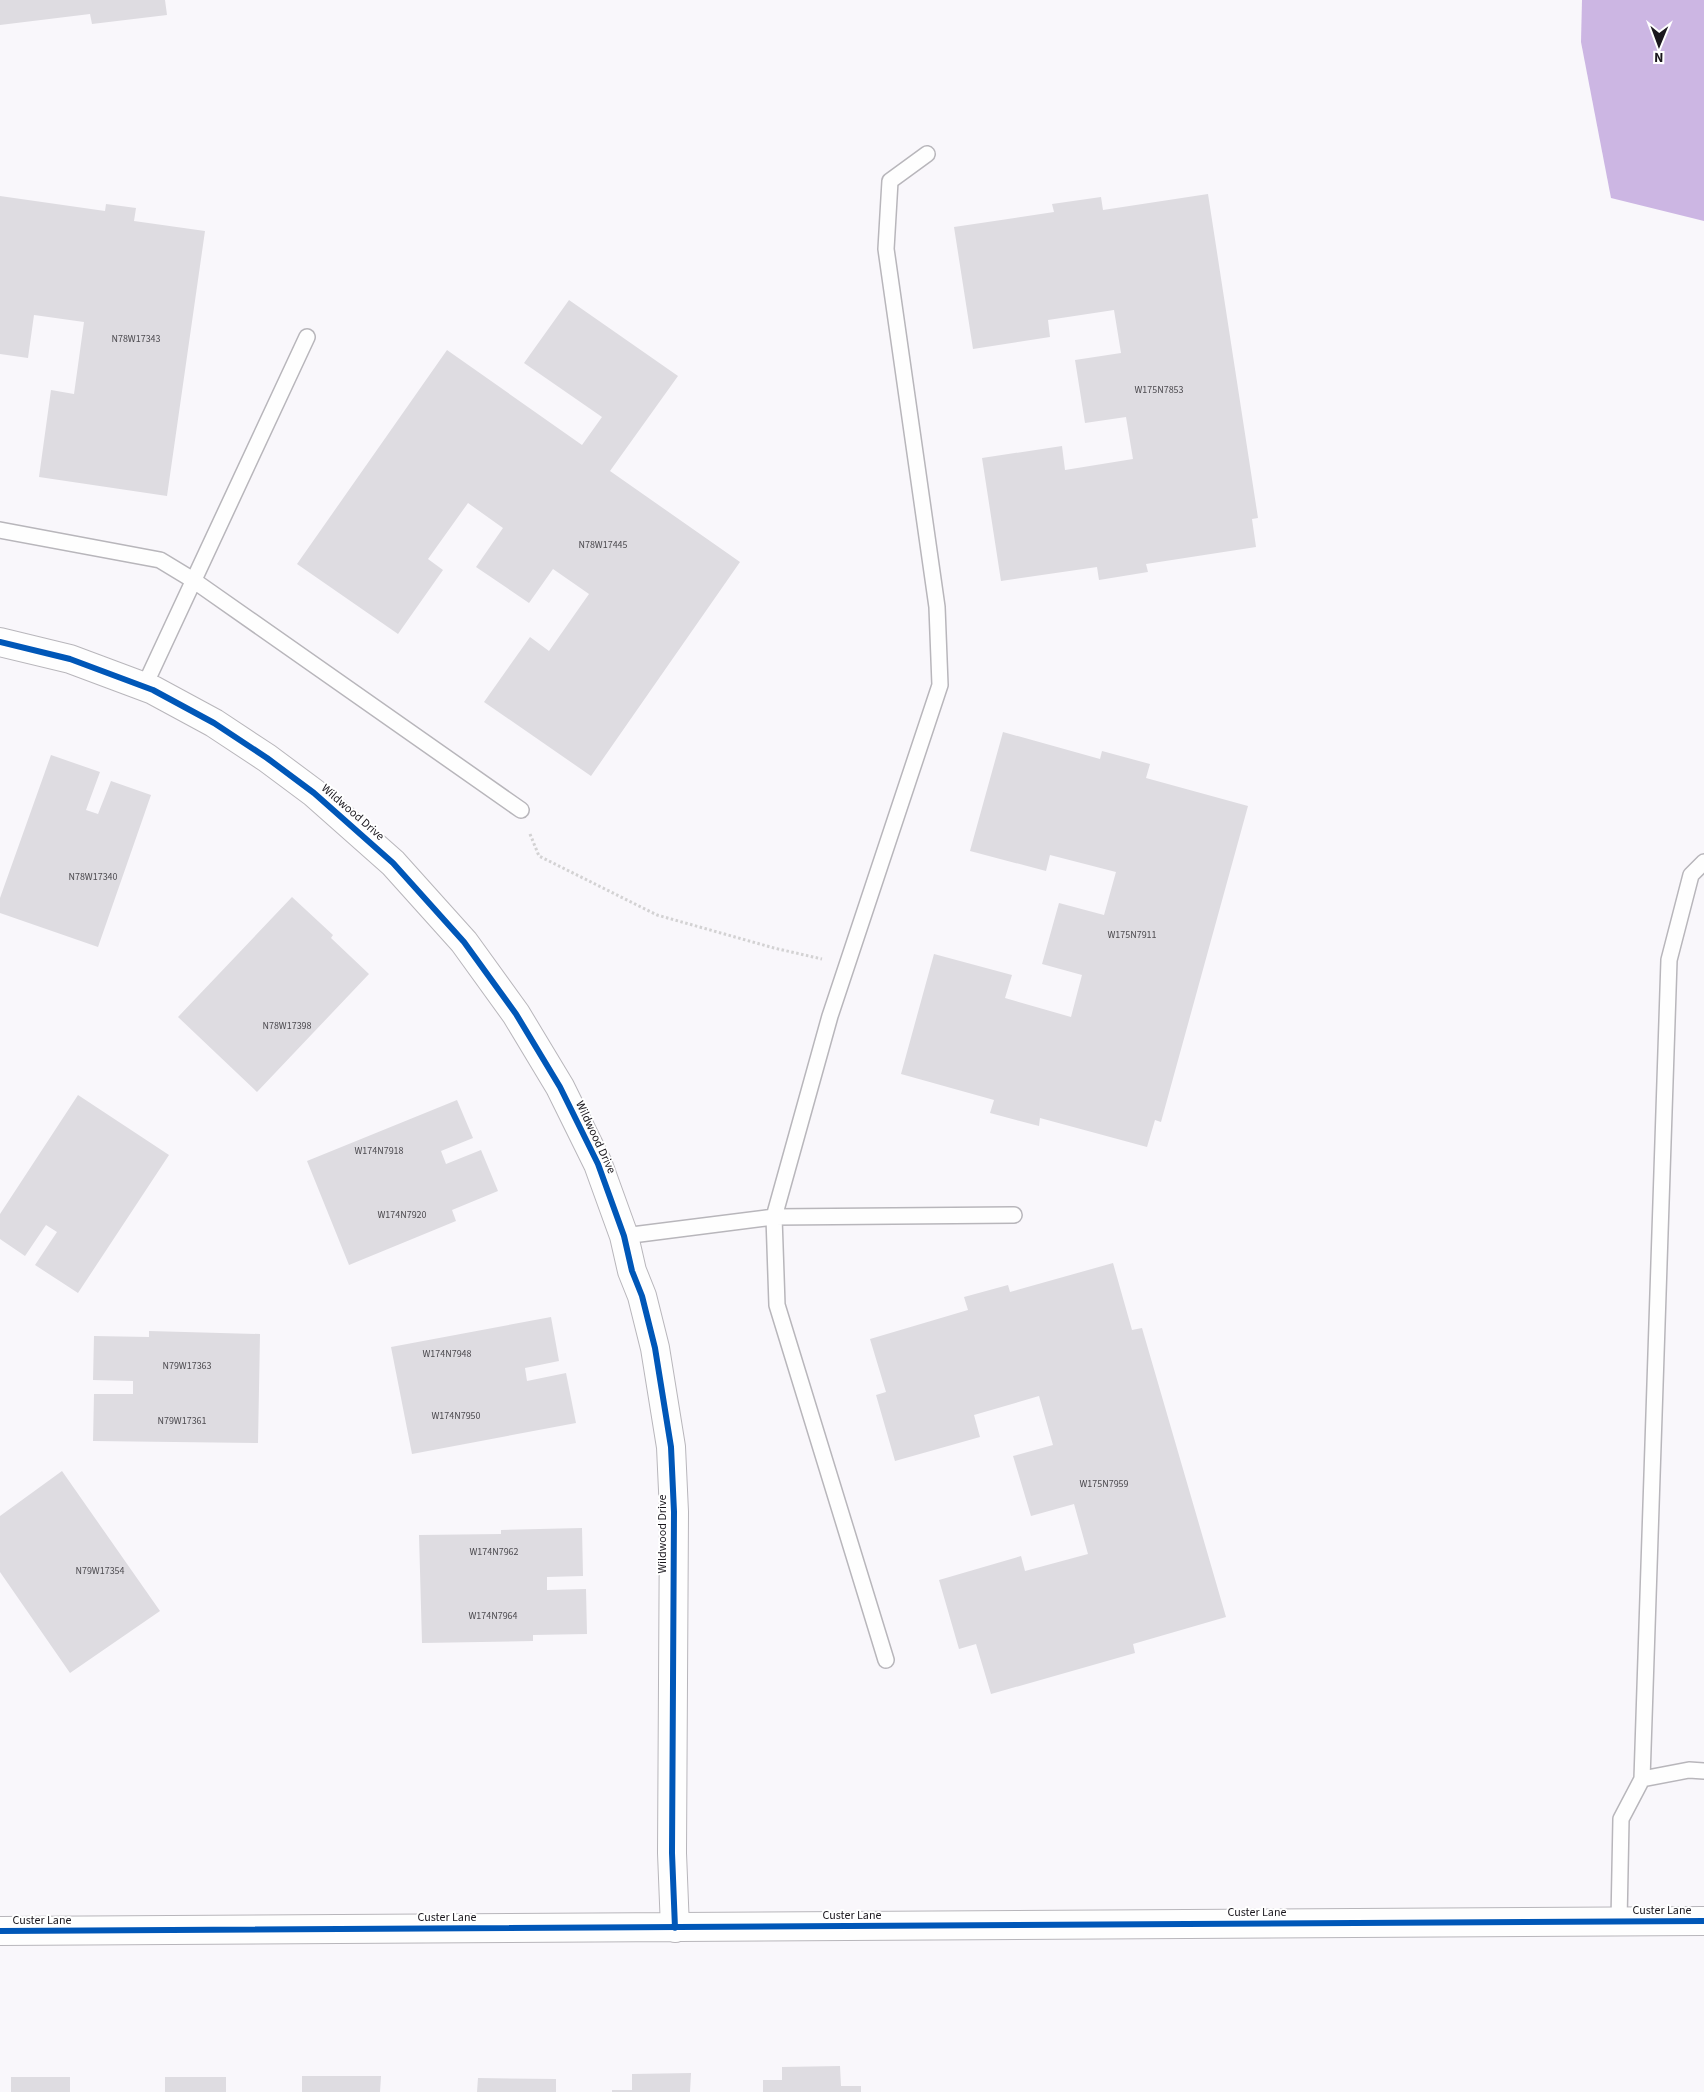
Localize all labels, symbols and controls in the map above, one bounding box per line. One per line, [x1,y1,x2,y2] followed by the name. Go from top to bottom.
[1634,20,1684,70] north arrow
[1654,47,1664,67] text: N
[111,332,161,346] house number: N78W17343
[1134,383,1184,397] house number: W175N7853
[578,538,628,552] house number: N78W17445
[317,780,388,845] street label: Wildwood Drive
[68,870,118,884] house number: N78W17340
[1107,928,1157,942] house number: W175N7911
[262,1019,312,1033] house number: N78W17398
[571,1098,620,1177] street label: Wildwood Drive
[354,1144,404,1158] house number: W174N7918
[377,1208,427,1222] house number: W174N7920
[422,1347,472,1361] house number: W174N7948
[162,1359,212,1373] house number: N79W17363
[431,1409,481,1423] house number: W174N7950
[157,1414,207,1428] house number: N79W17361
[1079,1477,1129,1491] house number: W175N7959
[654,1495,671,1573] street label: Wildwood Drive
[469,1545,519,1559] house number: W174N7962
[75,1564,125,1578] house number: N79W17354
[468,1609,518,1623] house number: W174N7964
[1633,1902,1691,1919] street label: Custer Lane
[1228,1904,1286,1921] street label: Custer Lane
[823,1907,881,1924] street label: Custer Lane
[418,1909,476,1926] street label: Custer Lane
[13,1912,71,1929] street label: Custer Lane

